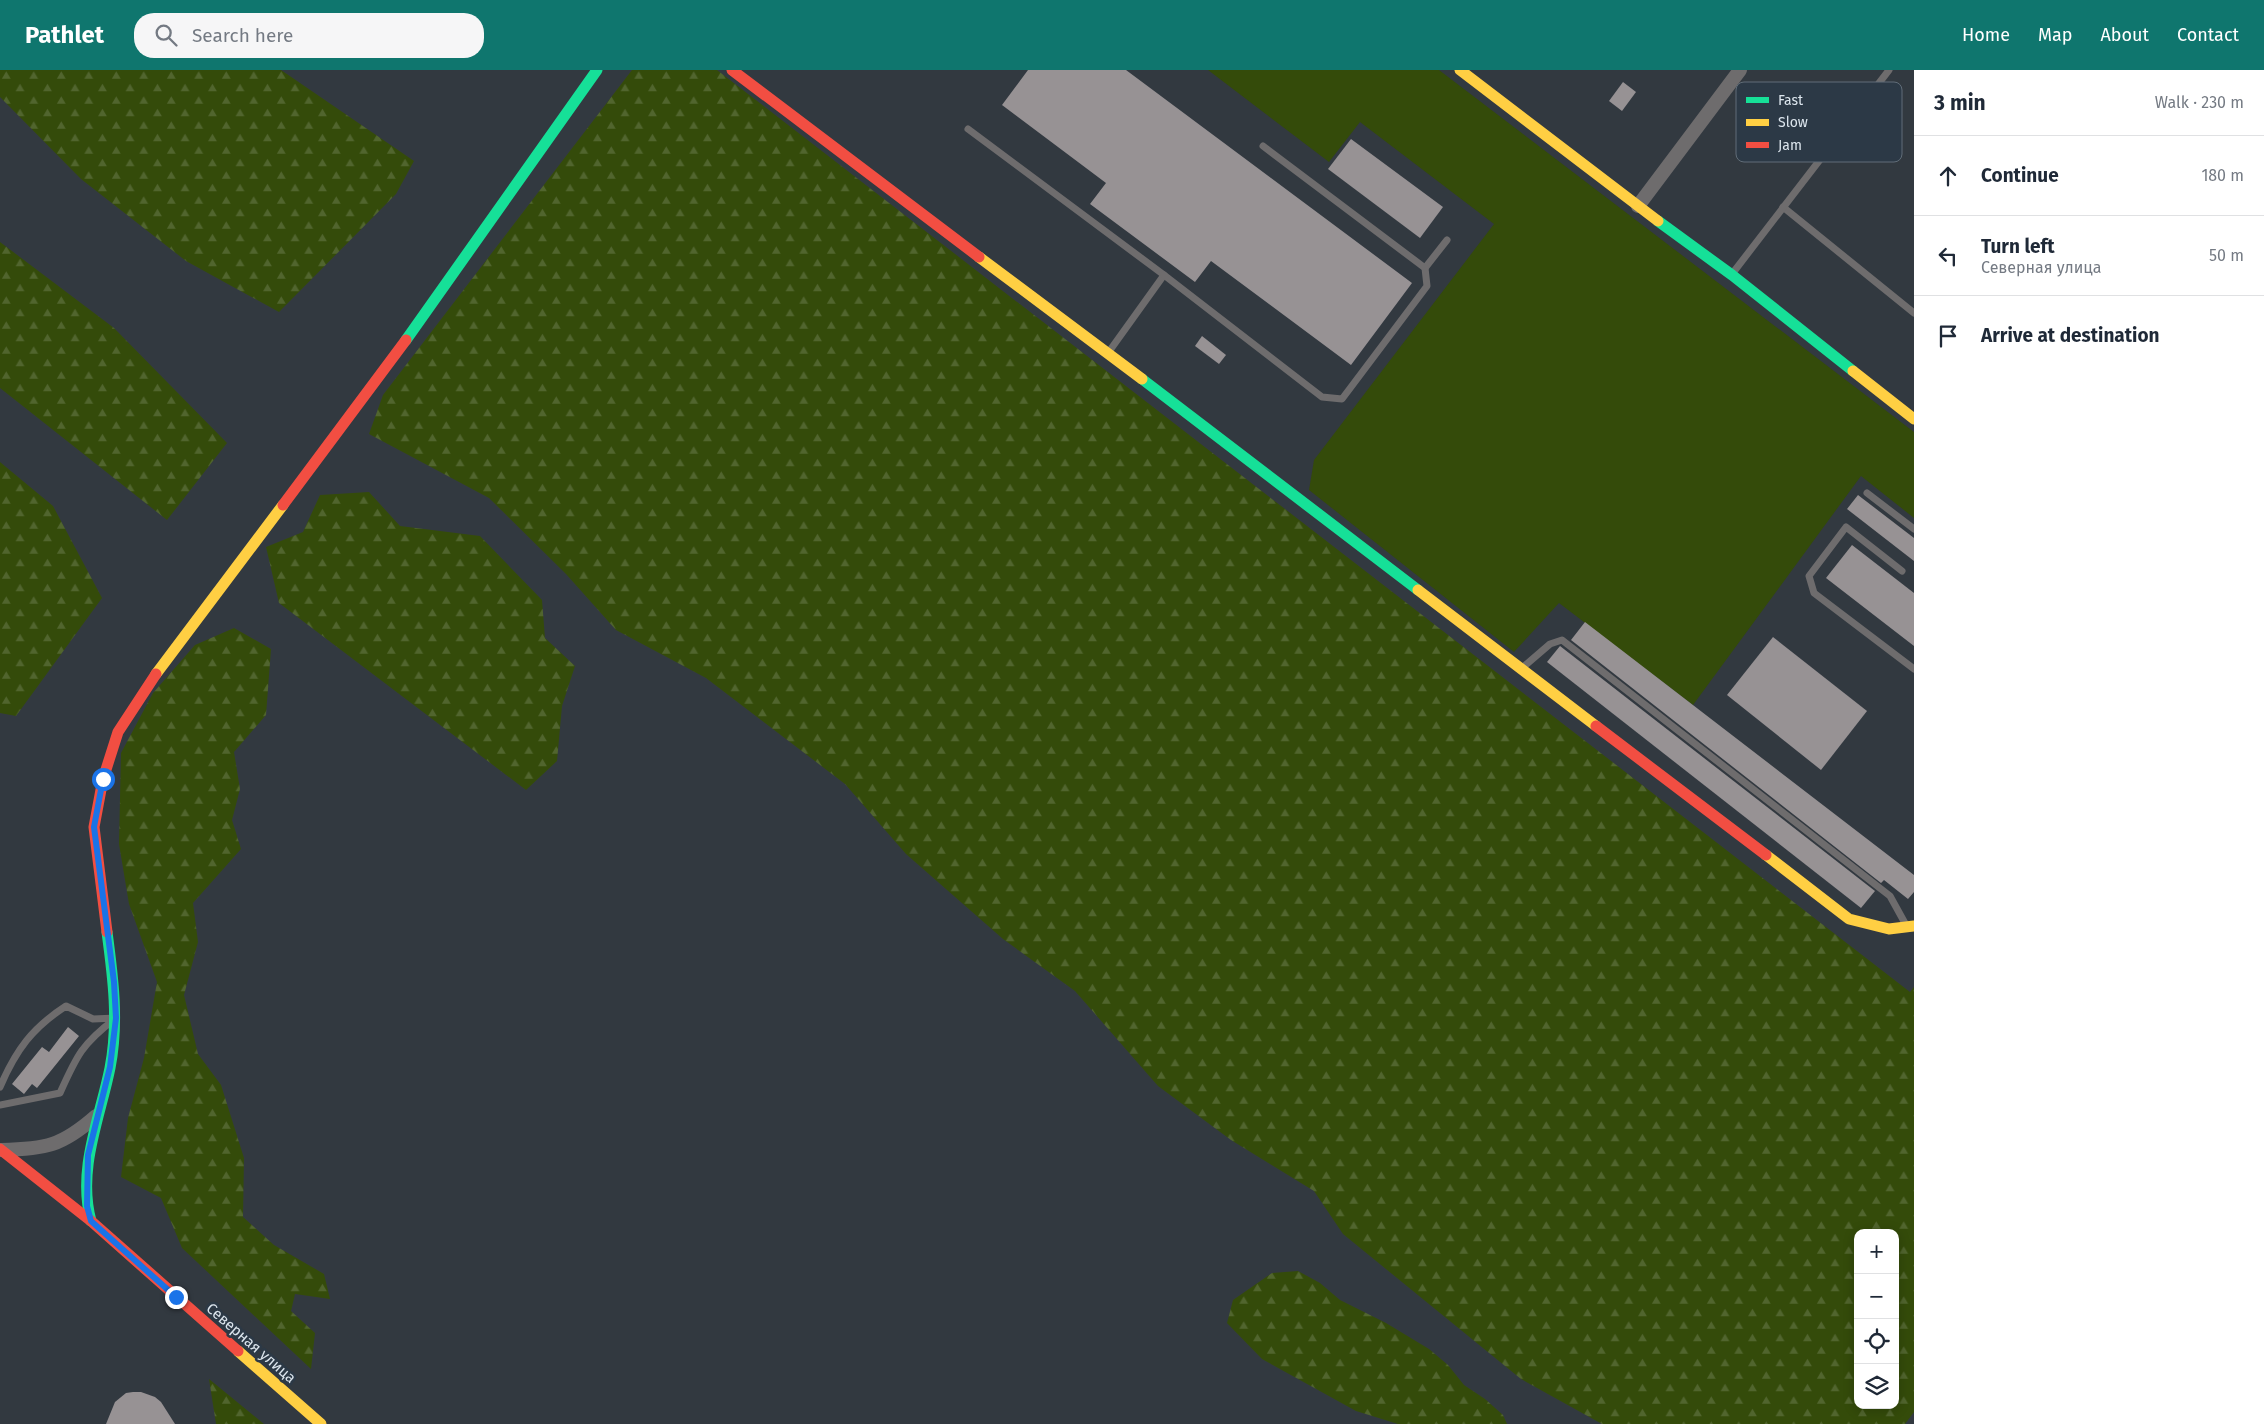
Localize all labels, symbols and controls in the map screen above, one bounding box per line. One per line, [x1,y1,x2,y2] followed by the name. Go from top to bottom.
[134,13,484,58] search box
[25,21,104,49] text: Pathlet
[152,21,180,49] icon: search
[192,24,293,47] text: Search here
[1962,24,2010,46] text: Home
[2038,24,2072,46] text: Map
[2100,24,2149,46] text: About
[2177,24,2239,46] text: Contact
[1736,82,1902,162] legend
[1934,90,1986,116] text: 3 min
[1778,92,1804,109] text: Fast
[2155,93,2244,112] text: Walk · 230 m
[1778,114,1808,131] text: Slow
[1778,137,1802,154] text: Jam
[1934,162,1962,190] icon: ahead
[1981,164,2059,187] text: Continue
[2201,166,2244,185] text: 180 m
[1981,235,2055,258] text: Turn left
[1934,242,1962,270] icon: left
[2209,246,2244,265] text: 50 m
[1981,258,2101,277] text: Северная улица
[1934,322,1962,350] icon: arrive
[1981,324,2160,347] text: Arrive at destination
[92,768,115,791] route start
[1854,1229,1899,1409] map controls
[1854,1229,1899,1274] button: +
[1854,1274,1899,1319] button: −
[165,1286,188,1309] route end
[203,1299,299,1387] street label: Северная улица
[1854,1319,1899,1364] button: locate
[1854,1364,1899,1409] button: layers

